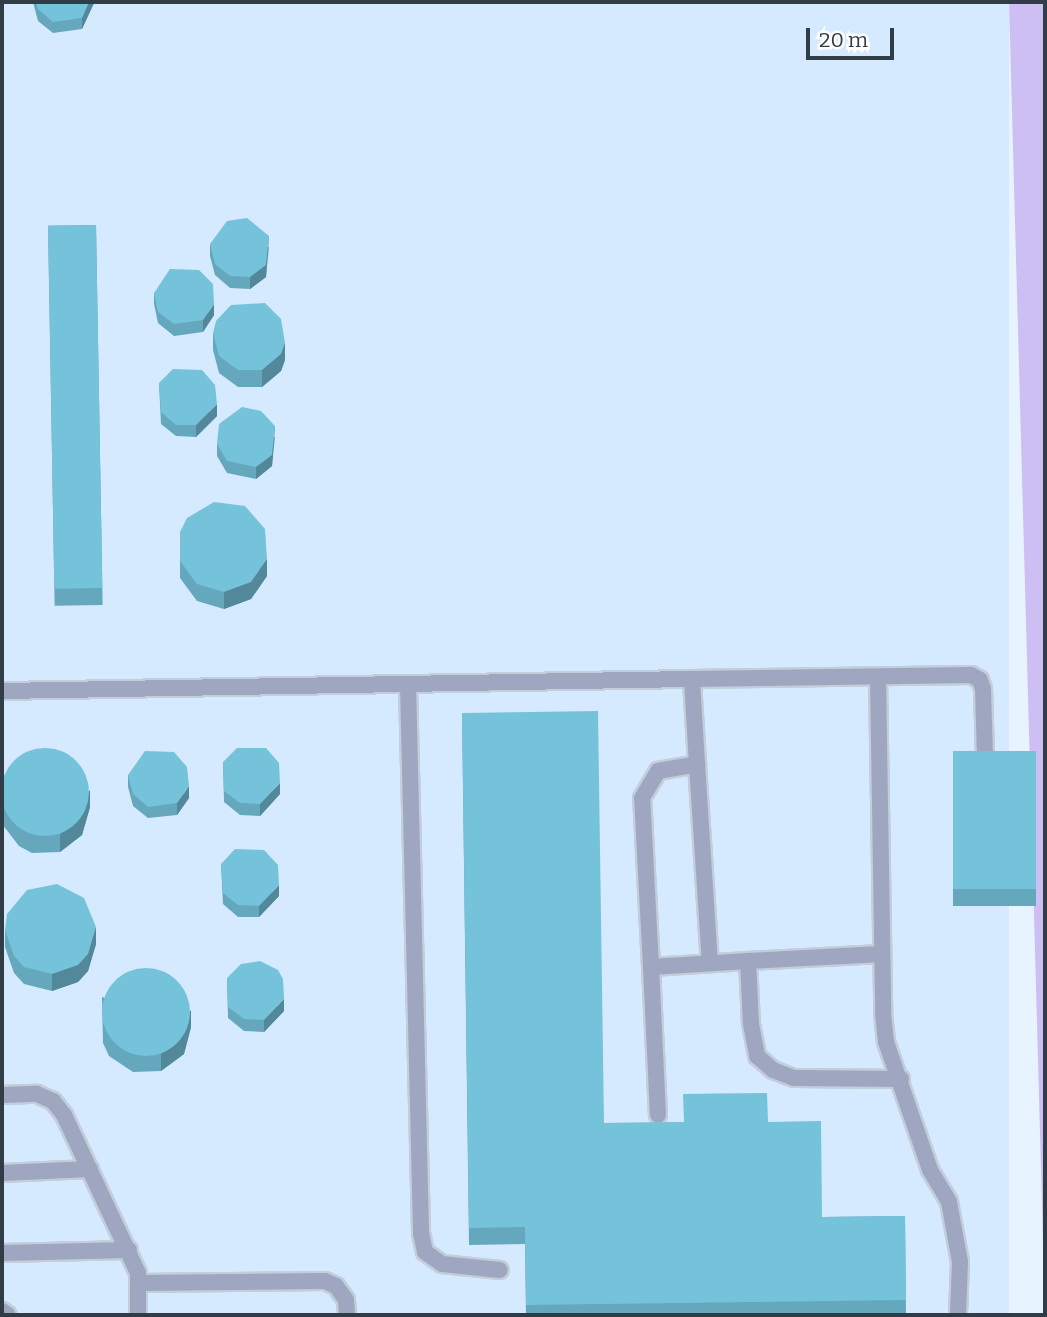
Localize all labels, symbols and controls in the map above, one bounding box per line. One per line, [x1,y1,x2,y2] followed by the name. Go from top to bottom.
[809,14,897,58] scale bar
[819,27,868,53] text: 20 m

